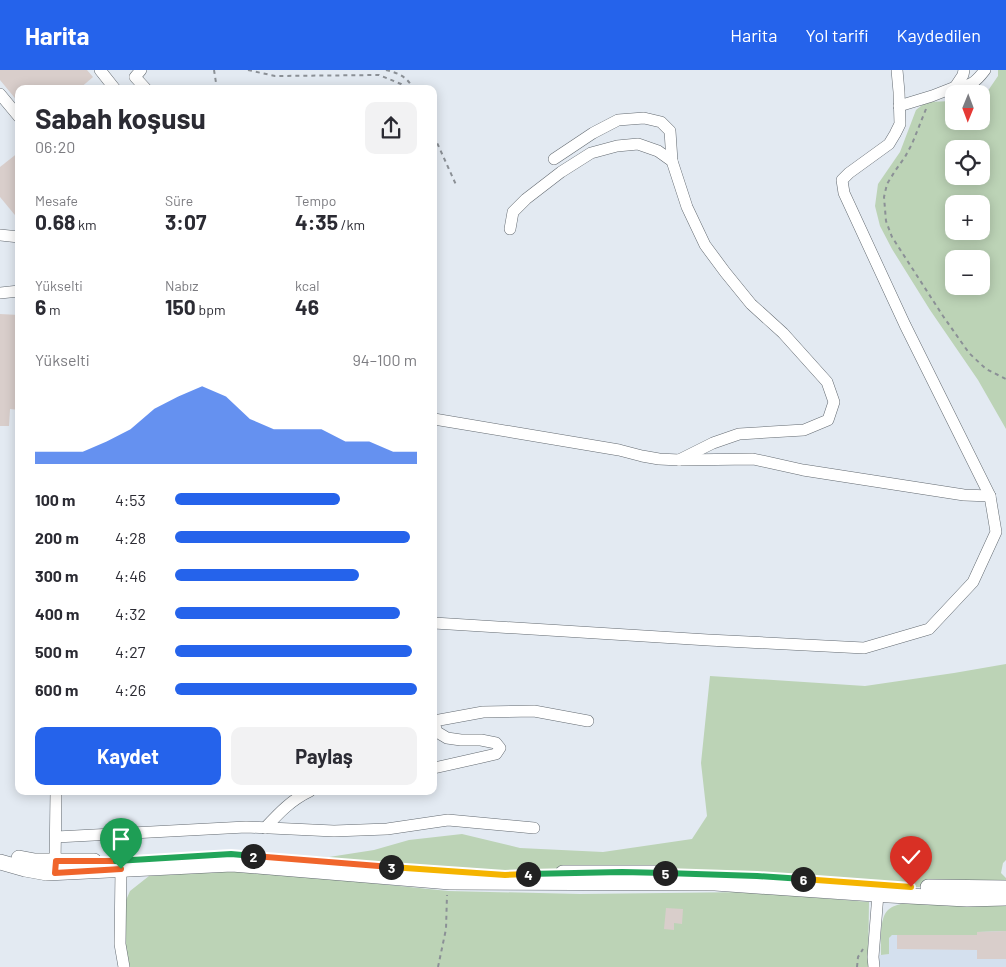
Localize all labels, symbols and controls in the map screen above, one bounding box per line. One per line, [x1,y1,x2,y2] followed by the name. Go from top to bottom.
[25,21,89,50] text: Harita
[730,24,777,46] text: Harita
[805,24,868,46] text: Yol tarifi
[896,24,981,46] text: Kaydedilen
[945,85,990,130] north arrow
[945,85,990,295] map controls
[35,101,206,135] text: Sabah koşusu
[365,102,417,154] button: share
[35,137,75,156] text: 06:20
[945,140,990,185] button: locate
[35,192,78,209] text: Mesafe
[165,192,193,209] text: Süre
[295,192,336,209] text: Tempo
[945,195,990,240] button: +
[35,209,75,234] text: 0.68
[165,209,206,234] text: 3:07
[295,209,338,234] text: 4:35
[75,216,97,233] text: km
[338,216,365,233] text: /km
[945,250,990,295] button: −
[35,277,83,294] text: Yükselti
[165,277,198,294] text: Nabız
[295,277,319,294] text: kcal
[35,294,46,319] text: 6
[165,294,196,319] text: 150
[295,294,319,319] text: 46
[46,301,61,318] text: m
[196,301,225,318] text: bpm
[35,350,89,369] text: Yükselti
[353,350,417,369] text: 94–100 m
[35,490,75,509] text: 100 m
[115,490,146,509] text: 4:53
[35,528,79,547] text: 200 m
[115,528,146,547] text: 4:28
[35,566,78,585] text: 300 m
[115,566,146,585] text: 4:46
[35,604,79,623] text: 400 m
[115,604,146,623] text: 4:32
[35,642,78,661] text: 500 m
[115,642,145,661] text: 4:27
[35,680,78,699] text: 600 m
[115,680,146,699] text: 4:26
[35,727,221,785] button: Kaydet
[231,727,417,785] button: Paylaş
[100,818,142,869] pin
[107,825,135,853] icon: arrive
[890,836,932,887] pin
[897,843,925,871] icon: check
[240,844,266,868] pin: 2
[250,848,257,865] text: 2
[378,854,404,880] pin: 3
[388,859,395,876] text: 3
[652,860,678,886] pin: 5
[516,862,540,886] pin: 4
[662,865,669,882] text: 5
[524,866,533,883] text: 4
[790,866,816,892] pin: 6
[800,871,807,888] text: 6

